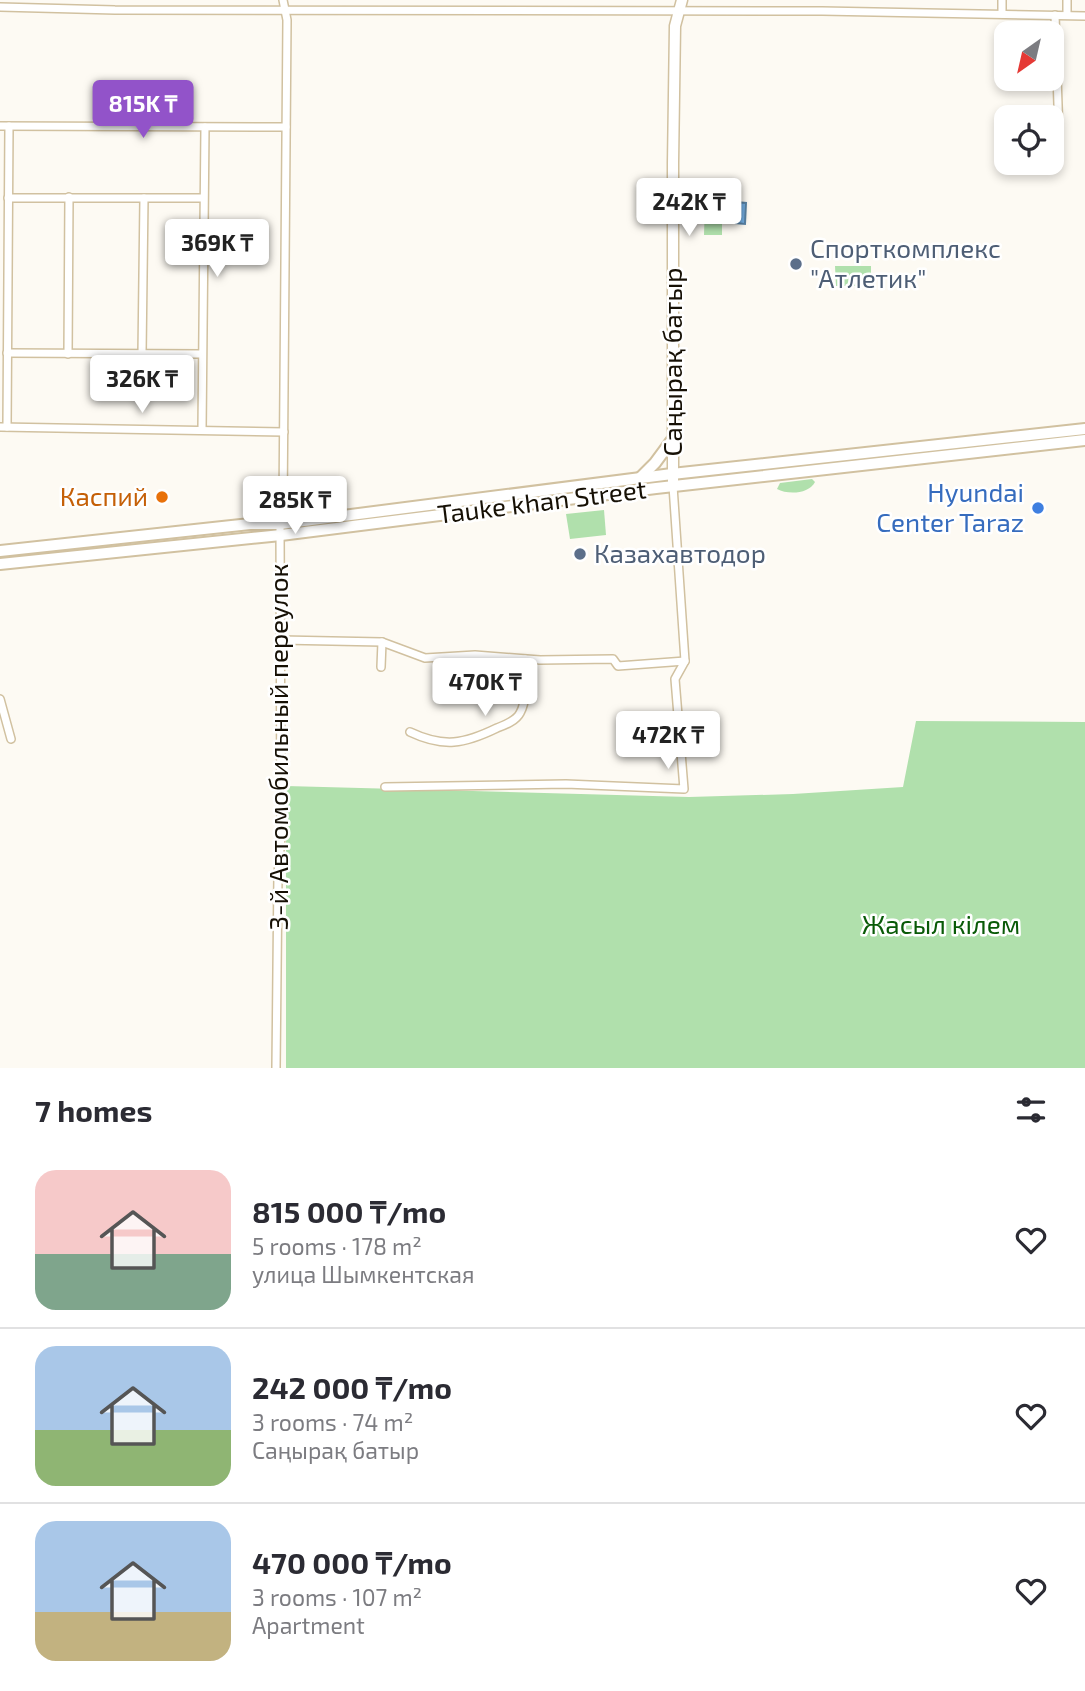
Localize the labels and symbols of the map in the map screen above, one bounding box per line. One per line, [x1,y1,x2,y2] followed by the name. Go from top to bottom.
[994,21,1064,91] north arrow
[86,80,200,140] pin: 815K ₸
[632,178,746,238] pin: 242K ₸
[160,219,274,279] pin: 369K ₸
[810,232,1001,293] place label: Спорткомплекс "Атлетик"
[788,256,804,272] marker: Спорткомплекс "Атлетик"
[656,268,687,456] street label: Саңырақ батыр
[85,356,199,415] pin: 326K ₸
[436,472,648,529] street label: Tauke khan Street
[238,476,352,536] pin: 285K ₸
[876,476,1024,537] place label: Hyundai Center Taraz
[60,480,148,511] place label: Каспий
[154,489,170,505] marker: Каспий
[1030,500,1046,516] marker: Hyundai Center Taraz
[594,537,766,568] place label: Казахавтодор
[572,546,588,562] marker: Казахавтодор
[262,564,294,930] street label: 3-й Автомобильный переулок
[428,658,542,718] pin: 470K ₸
[611,712,725,771] pin: 472K ₸
[862,908,1020,939] park label: Жасыл кілем

